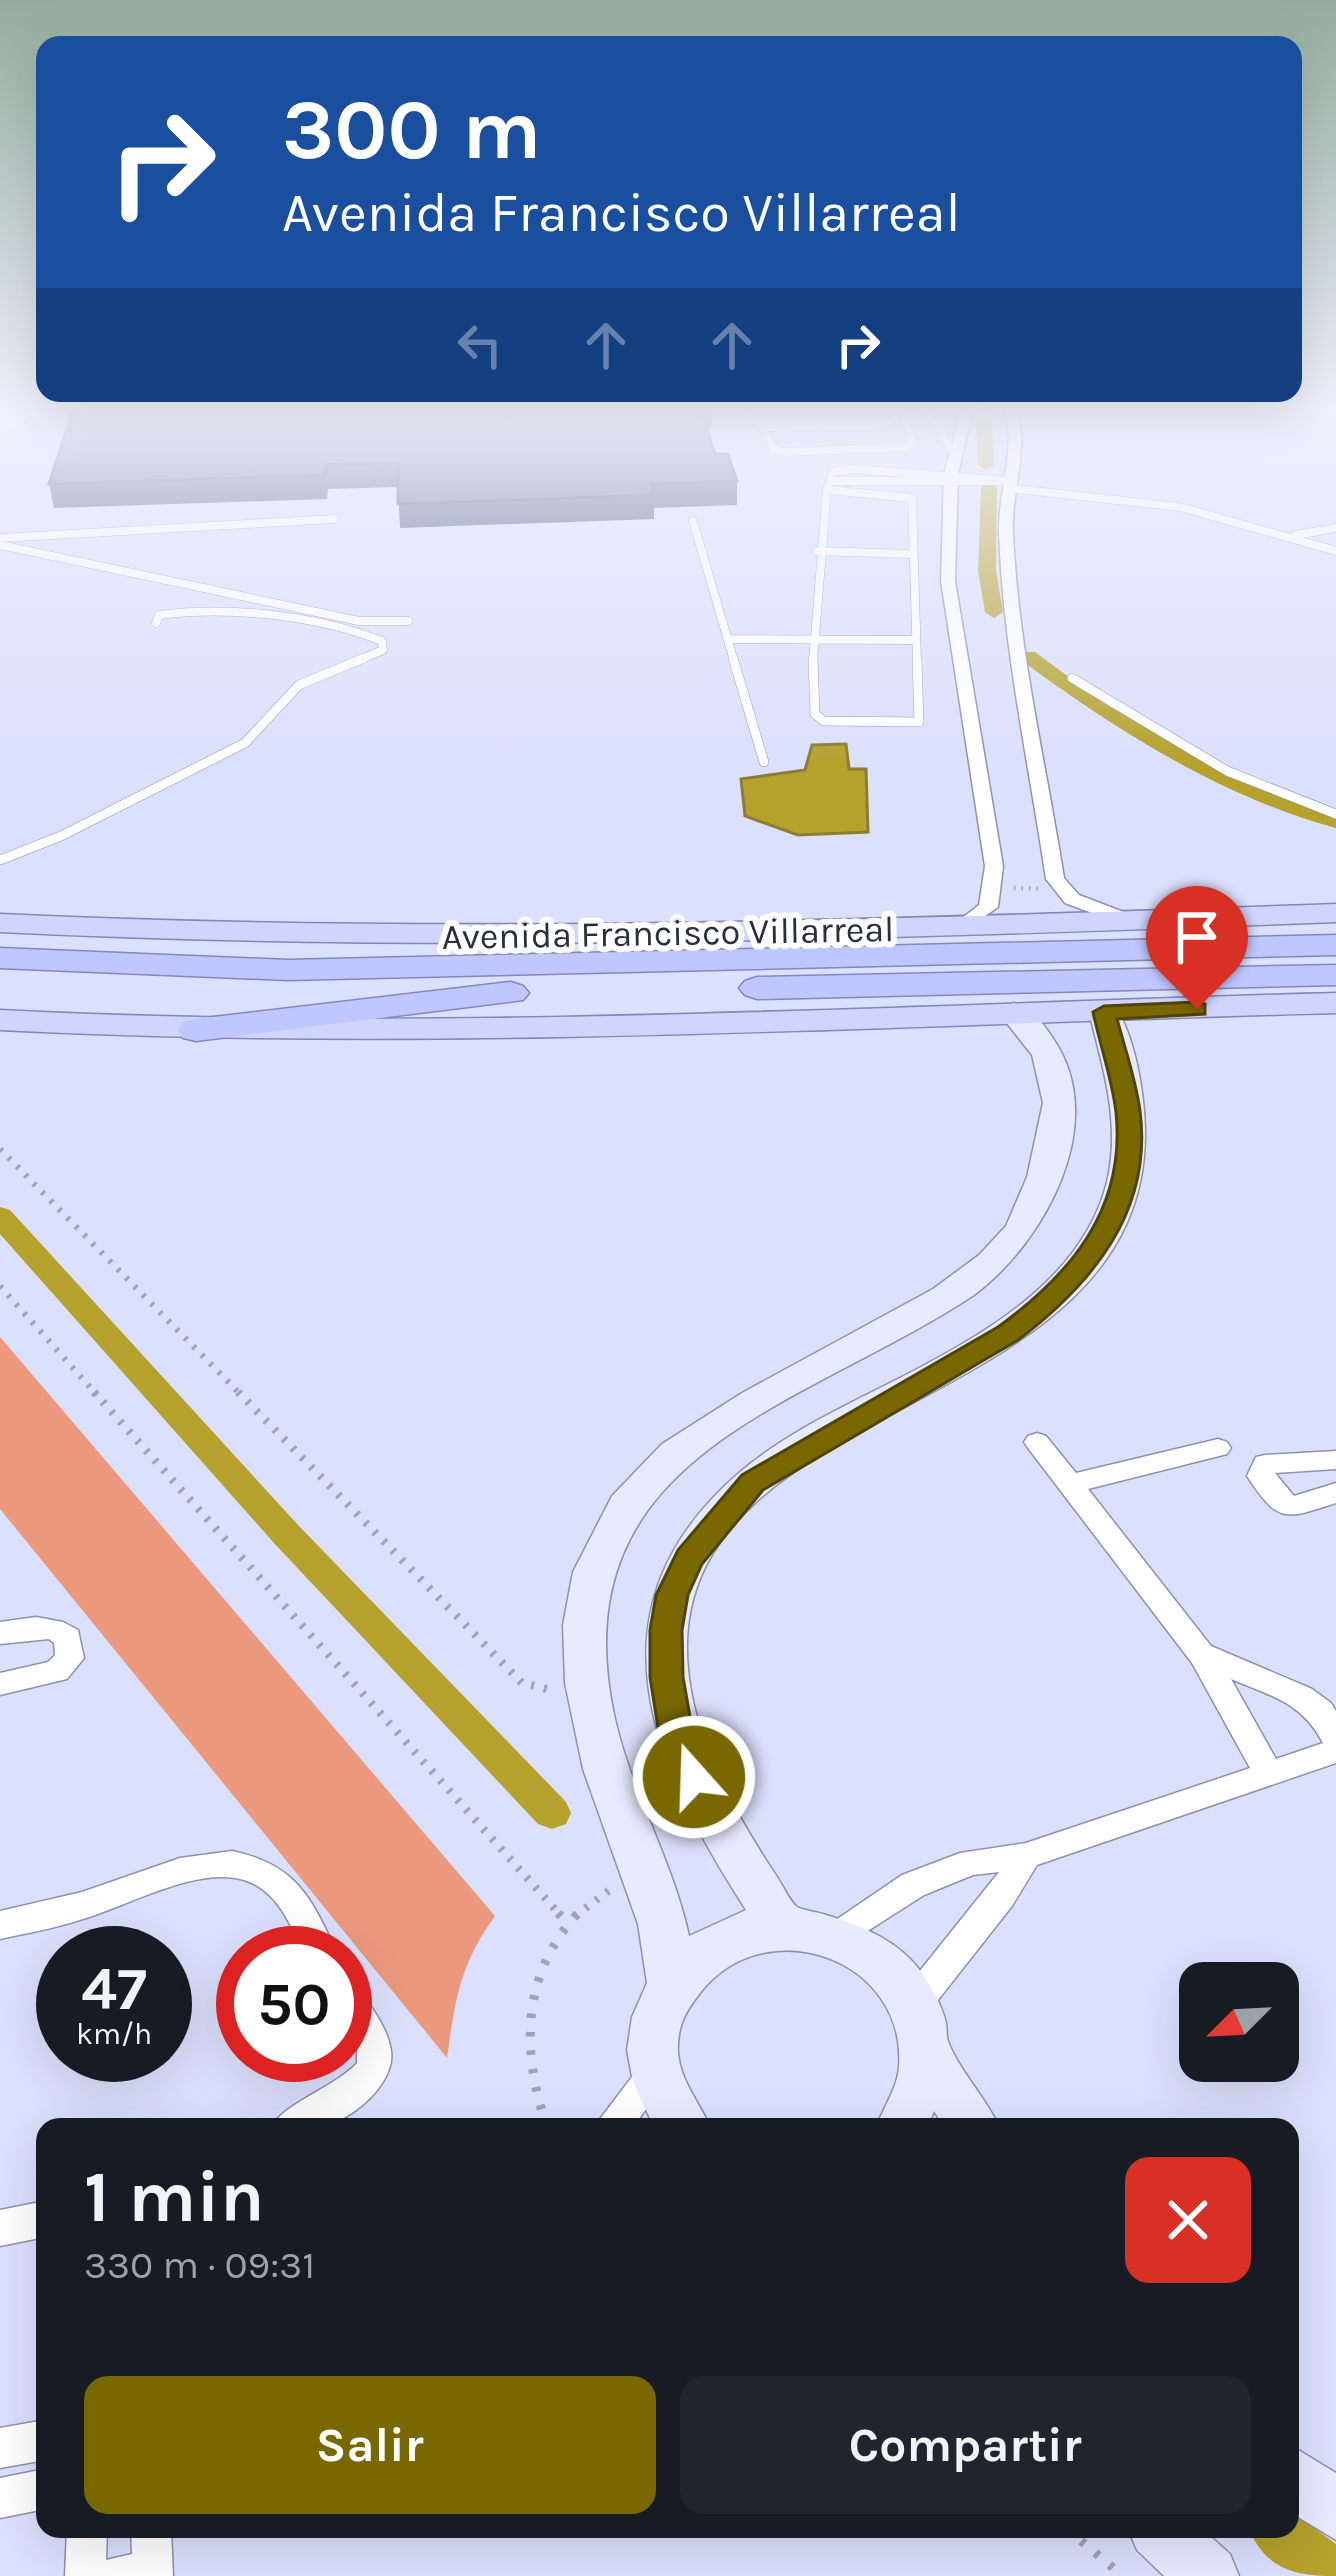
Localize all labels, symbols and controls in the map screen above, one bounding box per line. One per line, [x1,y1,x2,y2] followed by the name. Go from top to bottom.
[282,81,541,179] text: 300 m
[84,84,240,240] icon: right
[282,181,961,245] text: Avenida Francisco Villarreal
[447,312,513,378] icon: left
[573,312,639,378] icon: ahead
[699,312,765,378] icon: ahead
[825,312,891,378] icon: right
[1146,886,1248,1009] pin
[1164,904,1230,970] icon: arrive
[441,908,895,958] street label: Avenida Francisco Villarreal
[631,1714,757,1840] position arrow
[216,1926,372,2082] speed limit sign: 50
[81,1954,147,2024] text: 47
[1179,1962,1299,2082] north arrow
[1179,1962,1299,2082] map controls
[76,2016,152,2052] text: km/h
[84,2155,265,2239] text: 1 min
[1125,2157,1251,2283] button: close
[84,2242,315,2288] text: 330 m · 09:31
[84,2376,656,2514] button: Salir
[680,2376,1251,2514] button: Compartir

